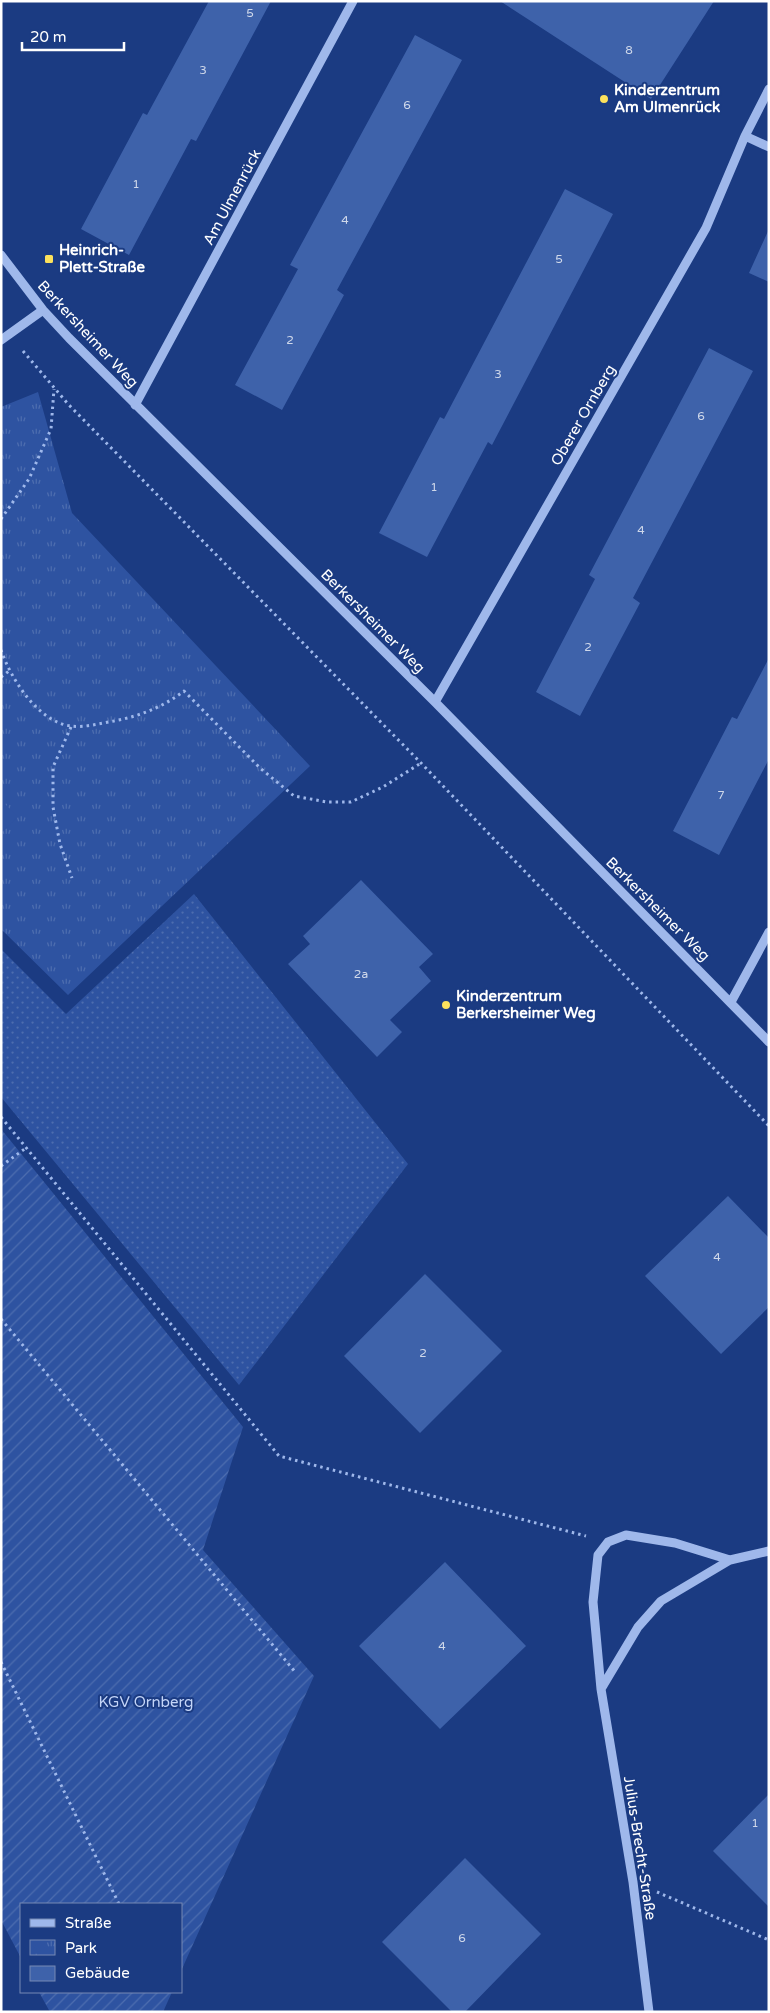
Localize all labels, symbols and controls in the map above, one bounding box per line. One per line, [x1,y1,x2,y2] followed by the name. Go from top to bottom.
[246,6,254,20] house number: 5
[22,20,125,52] scale bar
[30,28,67,46] text: 20 m
[625,43,633,57] house number: 8
[199,63,207,77] house number: 3
[614,81,720,116] place label: Kinderzentrum Am Ulmenrück
[598,93,610,105] marker: Kinderzentrum Am Ulmenrück
[403,98,411,112] house number: 6
[199,146,265,248] street label: Am Ulmenrück
[132,177,140,191] house number: 1
[341,213,349,227] house number: 4
[59,241,145,276] place label: Heinrich- Plett-Straße
[555,252,563,266] house number: 5
[43,253,55,265] marker: Heinrich- Plett-Straße
[34,277,142,391] street label: Berkersheimer Weg
[286,333,294,347] house number: 2
[547,361,619,469] street label: Oberer Ornberg
[494,367,502,381] house number: 3
[697,409,705,423] house number: 6
[430,480,438,494] house number: 1
[637,523,645,537] house number: 4
[317,565,429,677] street label: Berkersheimer Weg
[584,640,592,654] house number: 2
[717,788,725,802] house number: 7
[602,853,714,965] street label: Berkersheimer Weg
[354,967,368,981] house number: 2a
[456,987,596,1023] place label: Kinderzentrum Berkersheimer Weg
[440,999,452,1011] marker: Kinderzentrum Berkersheimer Weg
[713,1250,721,1264] house number: 4
[419,1346,427,1360] house number: 2
[438,1639,446,1653] house number: 4
[98,1693,194,1711] park label: KGV Ornberg
[620,1775,660,1921] street label: Julius-Brecht-Straße
[751,1816,759,1830] house number: 1
[20,1903,182,1993] legend
[65,1914,111,1932] text: Straße
[458,1931,466,1945] house number: 6
[65,1939,97,1957] text: Park
[65,1964,130,1982] text: Gebäude

